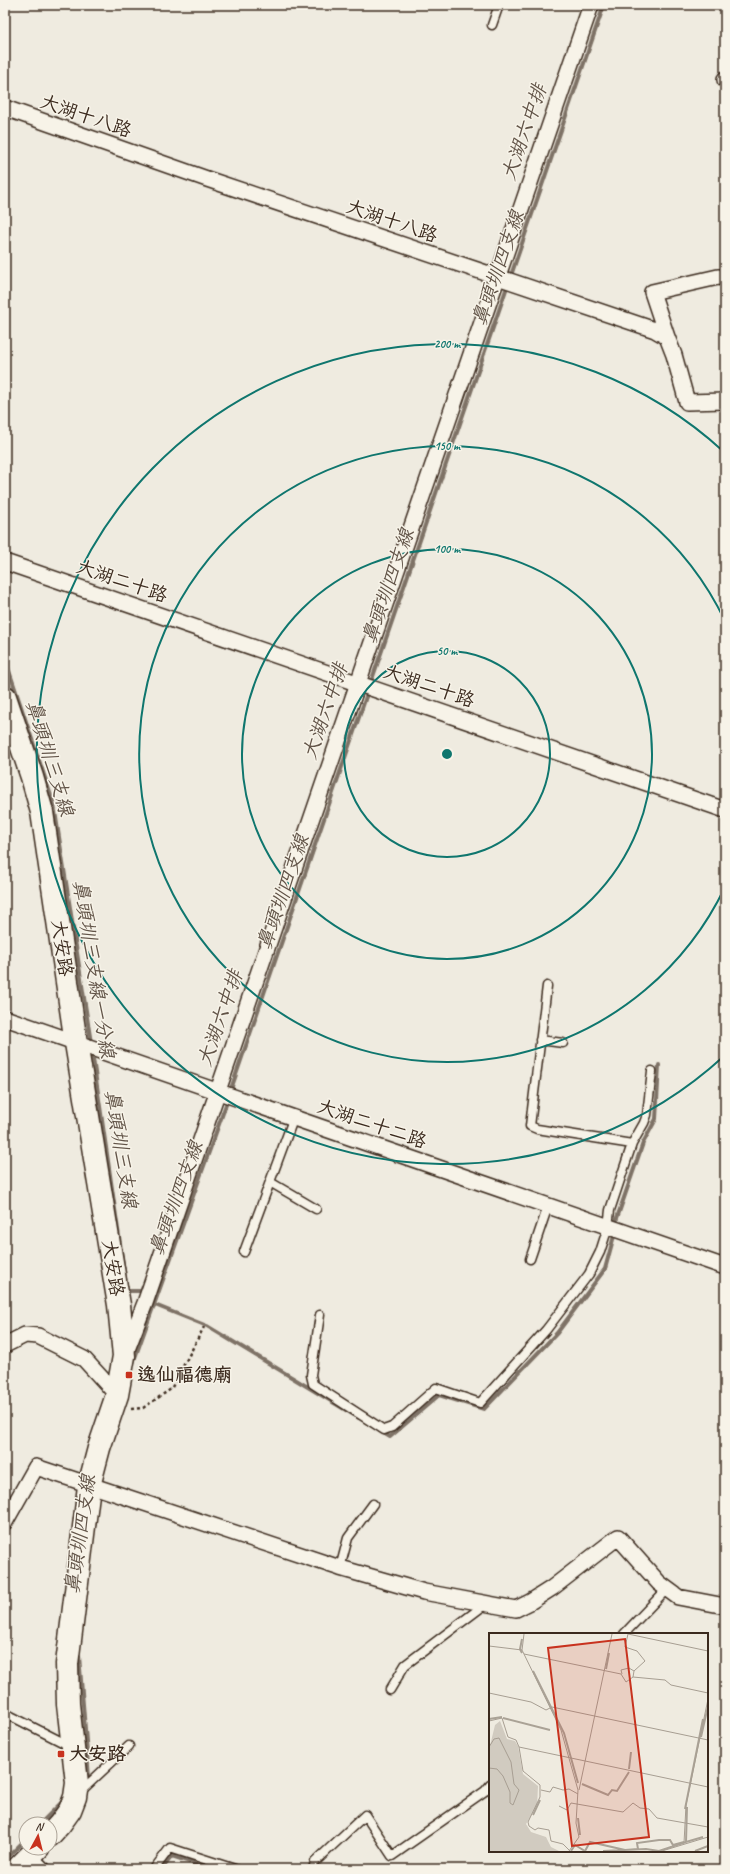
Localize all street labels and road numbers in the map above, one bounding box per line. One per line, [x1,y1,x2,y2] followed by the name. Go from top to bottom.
[37,89,135,143] street label: 大湖十八路
[343,194,441,248] street label: 大湖十八路
[73,554,171,608] street label: 大湖二十路
[380,659,478,713] street label: 大湖二十路
[46,918,78,978] street label: 大安路
[314,1094,430,1154] street label: 大湖二十二路
[97,1238,129,1298] street label: 大安路

